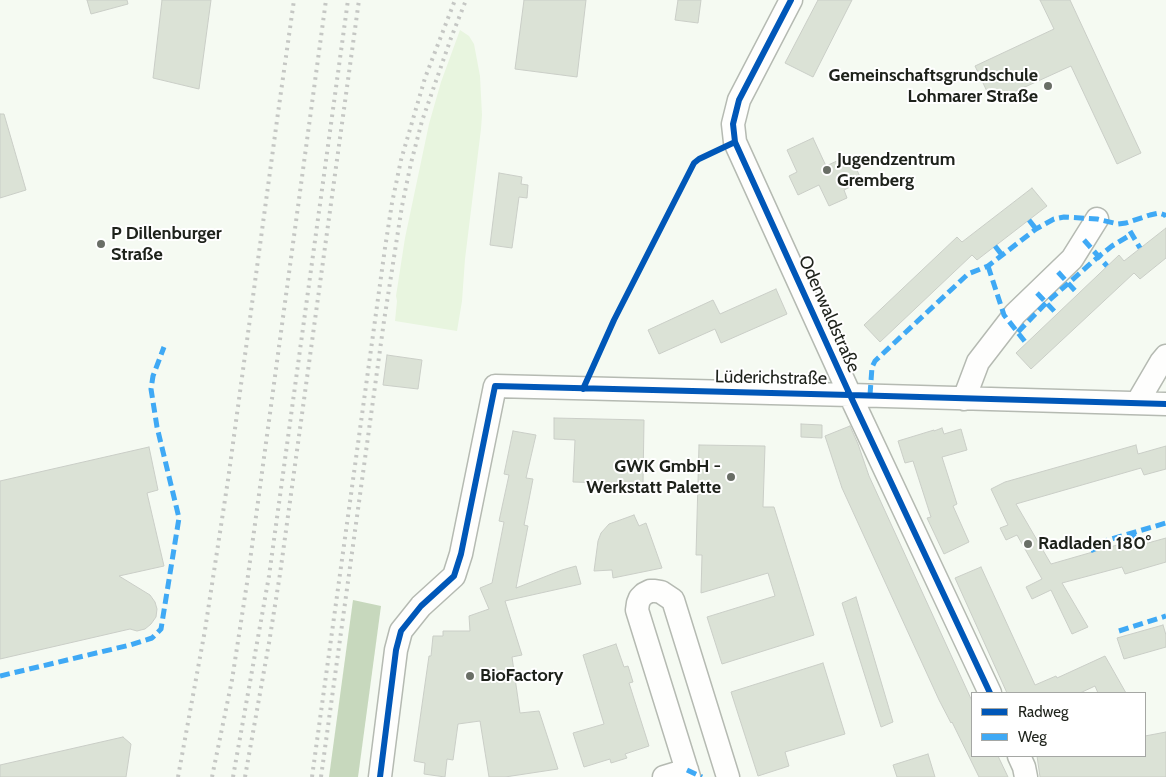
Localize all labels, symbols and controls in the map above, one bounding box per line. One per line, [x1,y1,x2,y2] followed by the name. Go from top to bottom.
[829,65,1038,108] place label: Gemeinschaftsgrundschule Lohmarer Straße
[1042,80,1054,92] marker: Gemeinschaftsgrundschule Lohmarer Straße
[837,149,955,192] place label: Jugendzentrum Gremberg
[821,164,833,176] marker: Jugendzentrum Gremberg
[111,223,222,266] place label: P Dillenburger Straße
[95,238,107,250] marker: P Dillenburger Straße
[794,252,864,376] street label: Odenwaldstraße
[715,366,827,390] street label: Lüderichstraße
[586,456,721,498] place label: GWK GmbH - Werkstatt Palette
[725,471,737,483] marker: GWK GmbH - Werkstatt Palette
[1038,533,1151,555] place label: Radladen 180°
[1022,538,1034,550] marker: Radladen 180°
[480,665,563,687] place label: BioFactory
[464,670,476,682] marker: BioFactory
[971,692,1146,757] legend
[1018,703,1068,721] text: Radweg
[1018,728,1047,746] text: Weg

